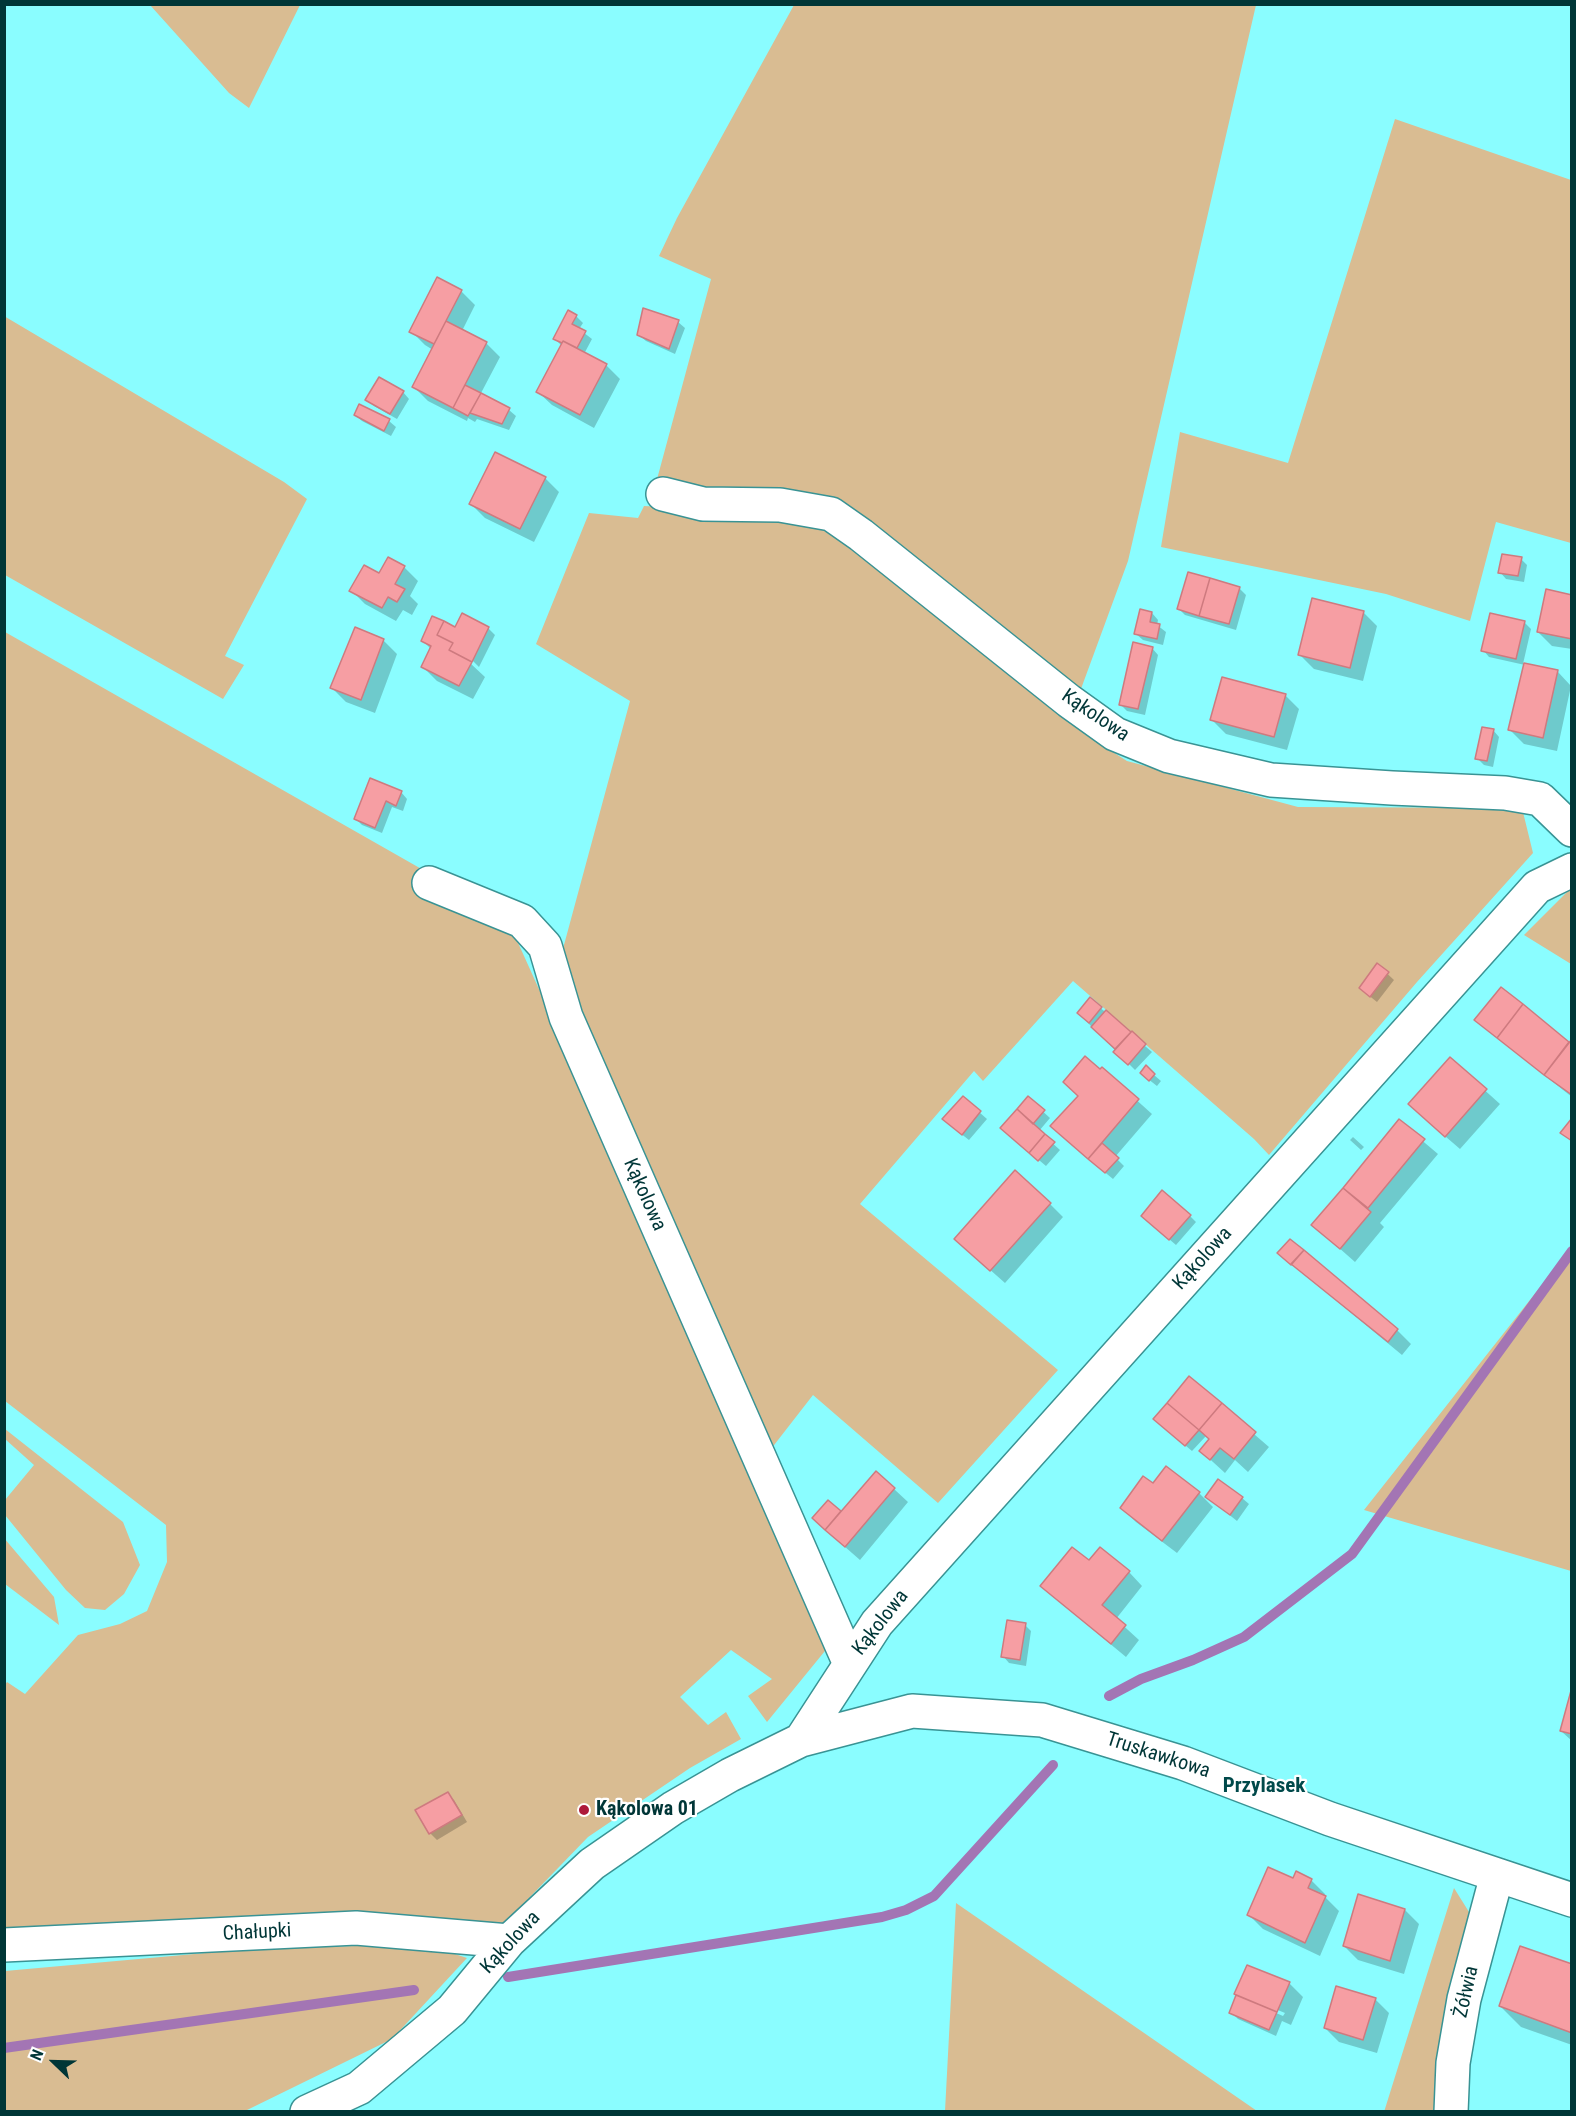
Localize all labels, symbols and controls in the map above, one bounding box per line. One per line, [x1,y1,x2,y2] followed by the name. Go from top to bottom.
[1056,685,1134,747] street label: Kąkolowa
[617,1155,671,1235] street label: Kąkolowa
[1168,1222,1238,1296] street label: Kąkolowa
[848,1585,914,1661] street label: Kąkolowa
[1103,1728,1213,1784] street label: Truskawkowa
[1223,1774,1305,1800] district label: Przylasek
[596,1798,698,1822] place label: Kąkolowa 01
[577,1803,591,1817] marker: Kąkolowa 01
[476,1907,546,1979] street label: Kąkolowa
[222,1919,292,1947] street label: Chałupki
[1449,1964,1485,2020] street label: Żółwia
[24,2032,84,2092] north arrow
[26,2047,48,2063] text: N

